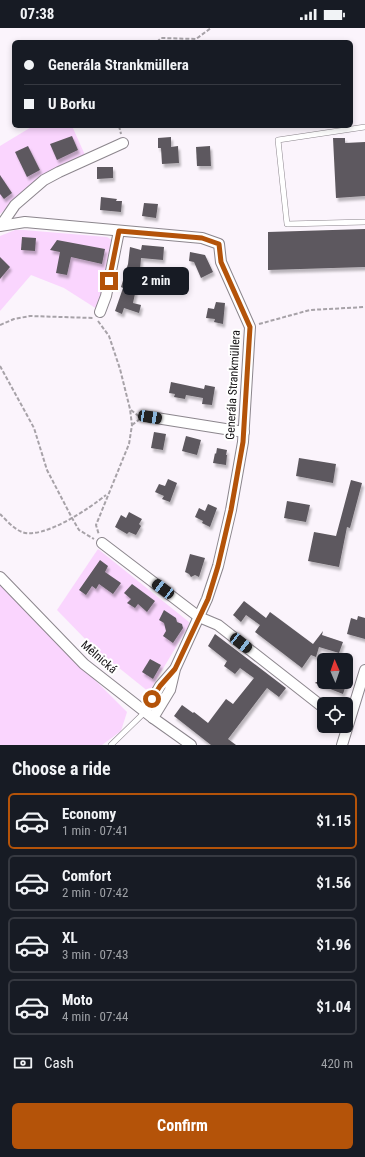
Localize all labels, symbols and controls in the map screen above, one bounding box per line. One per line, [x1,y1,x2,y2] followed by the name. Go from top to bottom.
[20,5,54,23] text: 07:38
[48,56,189,74] text: Generála Strankmüllera
[48,95,95,113] text: U Borku
[123,267,189,295] callout: 2 min
[100,272,118,290] route end
[142,273,170,288] text: 2 min
[223,330,243,440] street label: Generála Strankmüllera
[137,409,163,425] car
[150,577,176,601] car
[228,631,254,655] car
[78,638,120,676] street label: Mělnická
[317,653,353,689] north arrow
[317,653,353,733] map controls
[143,690,161,708] route start
[317,697,353,733] button: locate
[12,758,111,779] text: Choose a ride
[14,803,50,839] icon: car
[62,805,116,823] text: Economy
[316,812,351,830] text: $1.15
[62,823,128,838] text: 1 min · 07:41
[14,865,50,901] icon: car
[62,867,111,885] text: Comfort
[316,874,351,892] text: $1.56
[62,885,128,900] text: 2 min · 07:42
[14,927,50,963] icon: car
[62,929,78,947] text: XL
[316,936,351,954] text: $1.96
[62,947,128,962] text: 3 min · 07:43
[14,989,50,1025] icon: car
[62,991,93,1009] text: Moto
[316,998,351,1016] text: $1.04
[62,1009,128,1024] text: 4 min · 07:44
[12,1052,34,1074] icon: cash
[44,1054,74,1072] text: Cash
[321,1056,353,1071] text: 420 m
[12,1103,353,1149] button: Confirm

